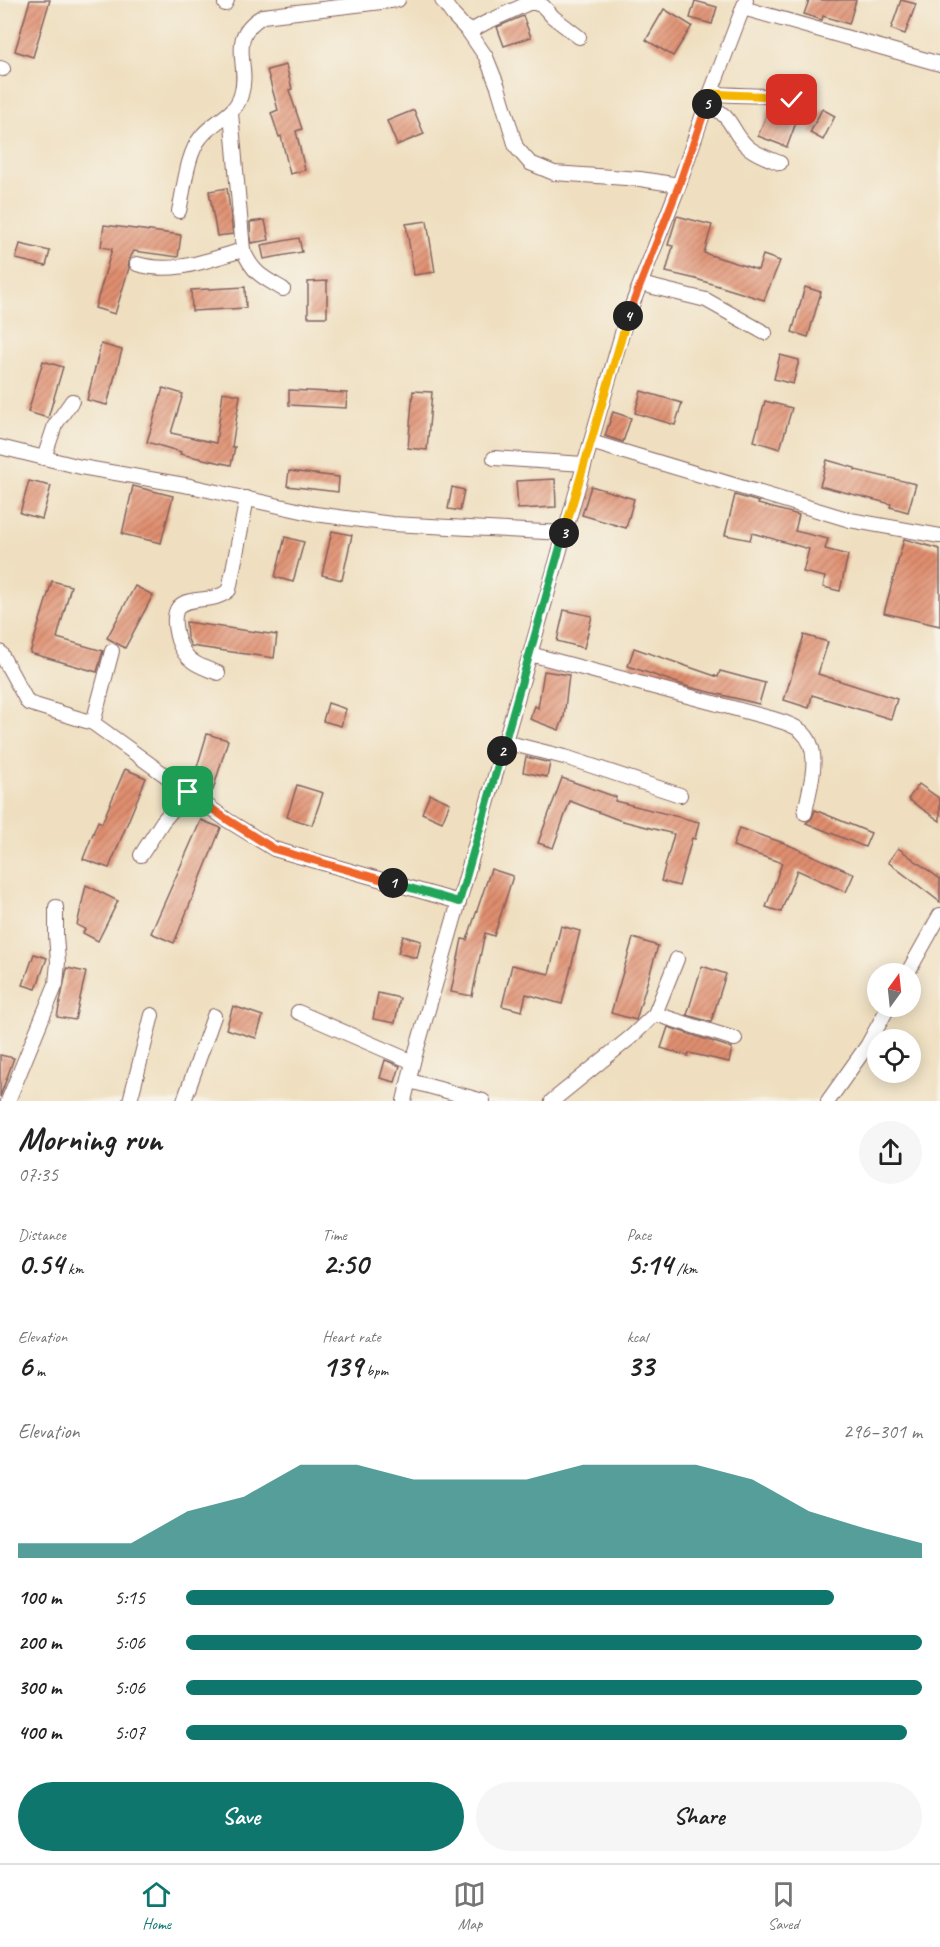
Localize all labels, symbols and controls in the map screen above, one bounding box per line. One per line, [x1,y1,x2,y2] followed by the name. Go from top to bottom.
[766,74,817,125] pin
[775,83,808,116] icon: check
[692,89,722,119] pin: 5
[704,94,710,114] text: 5
[613,301,643,331] pin: 4
[624,306,632,326] text: 4
[549,518,579,548] pin: 3
[560,523,568,543] text: 3
[487,736,517,766] pin: 2
[498,741,506,761] text: 2
[162,766,213,817] pin
[171,775,204,808] icon: arrive
[378,868,408,898] pin: 1
[389,873,397,893] text: 1
[867,963,921,1017] north arrow
[867,963,921,1083] map controls
[867,1029,921,1083] button: locate
[18,1118,162,1160] text: Morning run
[859,1121,922,1184] button: share
[18,1162,58,1187] text: 07:35
[18,1225,66,1245] text: Distance
[322,1225,347,1245] text: Time
[627,1225,651,1245] text: Pace
[18,1245,64,1283] text: 0.54
[322,1245,368,1283] text: 2:50
[627,1245,673,1283] text: 5:14
[64,1259,83,1279] text: km
[673,1259,697,1279] text: /km
[18,1327,67,1347] text: Elevation
[322,1327,381,1347] text: Heart rate
[627,1327,648,1347] text: kcal
[18,1347,32,1385] text: 6
[322,1347,362,1385] text: 139
[627,1347,654,1385] text: 33
[32,1361,45,1381] text: m
[362,1361,388,1381] text: bpm
[18,1419,80,1444] text: Elevation
[843,1419,922,1444] text: 296–301 m
[18,1585,61,1610] text: 100 m
[114,1585,145,1610] text: 5:15
[18,1630,61,1655] text: 200 m
[114,1630,145,1655] text: 5:06
[18,1675,61,1700] text: 300 m
[114,1675,145,1700] text: 5:06
[18,1720,61,1745] text: 400 m
[114,1720,145,1745] text: 5:07
[18,1782,464,1851] button: Save
[476,1782,922,1851] button: Share
[140,1878,173,1934] tab: Home
[453,1878,486,1934] tab: Map
[767,1878,800,1934] tab: Saved

